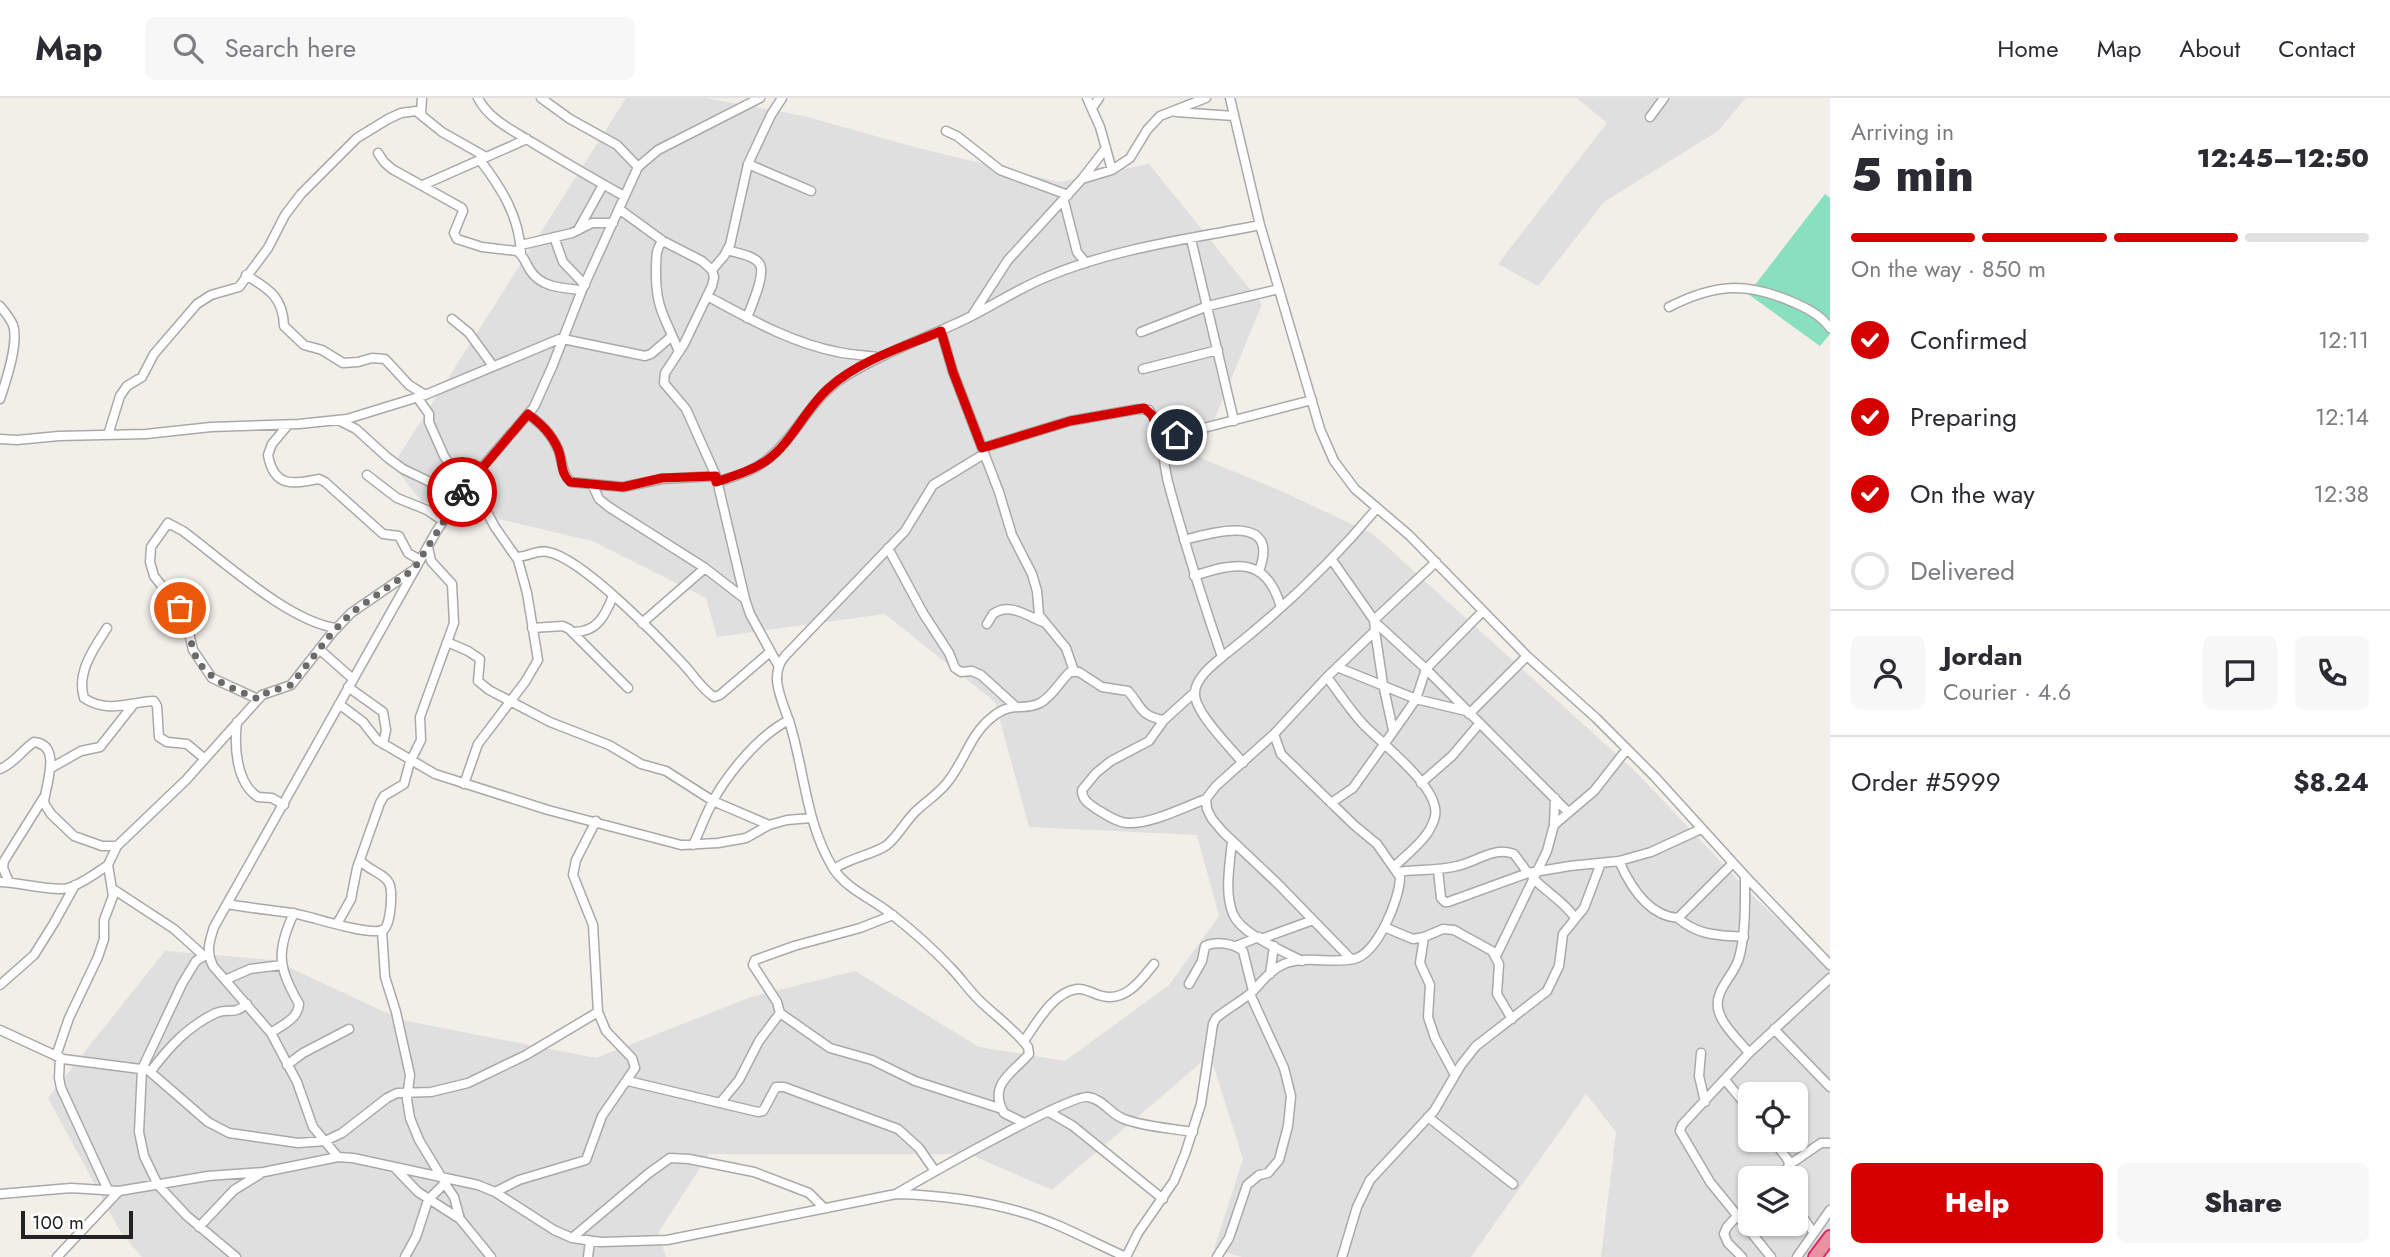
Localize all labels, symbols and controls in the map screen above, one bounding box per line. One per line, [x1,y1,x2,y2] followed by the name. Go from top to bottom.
[145,17,635,80] search box
[35,25,103,72] text: Map
[169,29,207,67] icon: search
[225,29,356,67] text: Search here
[1997,31,2059,66] text: Home
[2097,31,2141,66] text: Map
[2179,31,2240,66] text: About
[2278,31,2355,66] text: Contact
[1851,115,1954,149] text: Arriving in
[2197,139,2369,177] text: 12:45–12:50
[1851,142,1974,208] text: 5 min
[1851,252,2046,286] text: On the way · 850 m
[1851,321,1889,359] icon: check
[1910,321,2027,359] text: Confirmed
[2318,323,2369,357] text: 12:11
[1851,398,1889,436] icon: check
[1910,398,2017,436] text: Preparing
[2315,400,2369,434] text: 12:14
[1147,405,1207,465] pin
[1158,416,1196,454] icon: home
[427,457,497,527] courier
[443,473,481,511] icon: bike
[1851,475,1889,513] icon: check
[1910,475,2035,513] text: On the way
[2314,477,2369,511] text: 12:38
[1910,552,2015,590] text: Delivered
[150,578,210,638] pin
[161,589,199,627] icon: bag
[1851,636,1925,710] button: person
[2203,636,2277,710] button: chat
[2295,636,2369,710] button: phone
[1943,637,2023,675] text: Jordan
[1943,675,2071,709] text: Courier · 4.6
[1851,763,2001,801] text: Order #5999
[2293,763,2369,801] text: $8.24
[1738,1082,1808,1236] map controls
[1738,1082,1808,1152] button: locate
[1851,1163,2103,1243] button: Help
[2117,1163,2369,1243] button: Share
[1738,1166,1808,1236] button: layers
[21,1208,133,1240] scale bar
[32,1209,84,1236] text: 100 m

